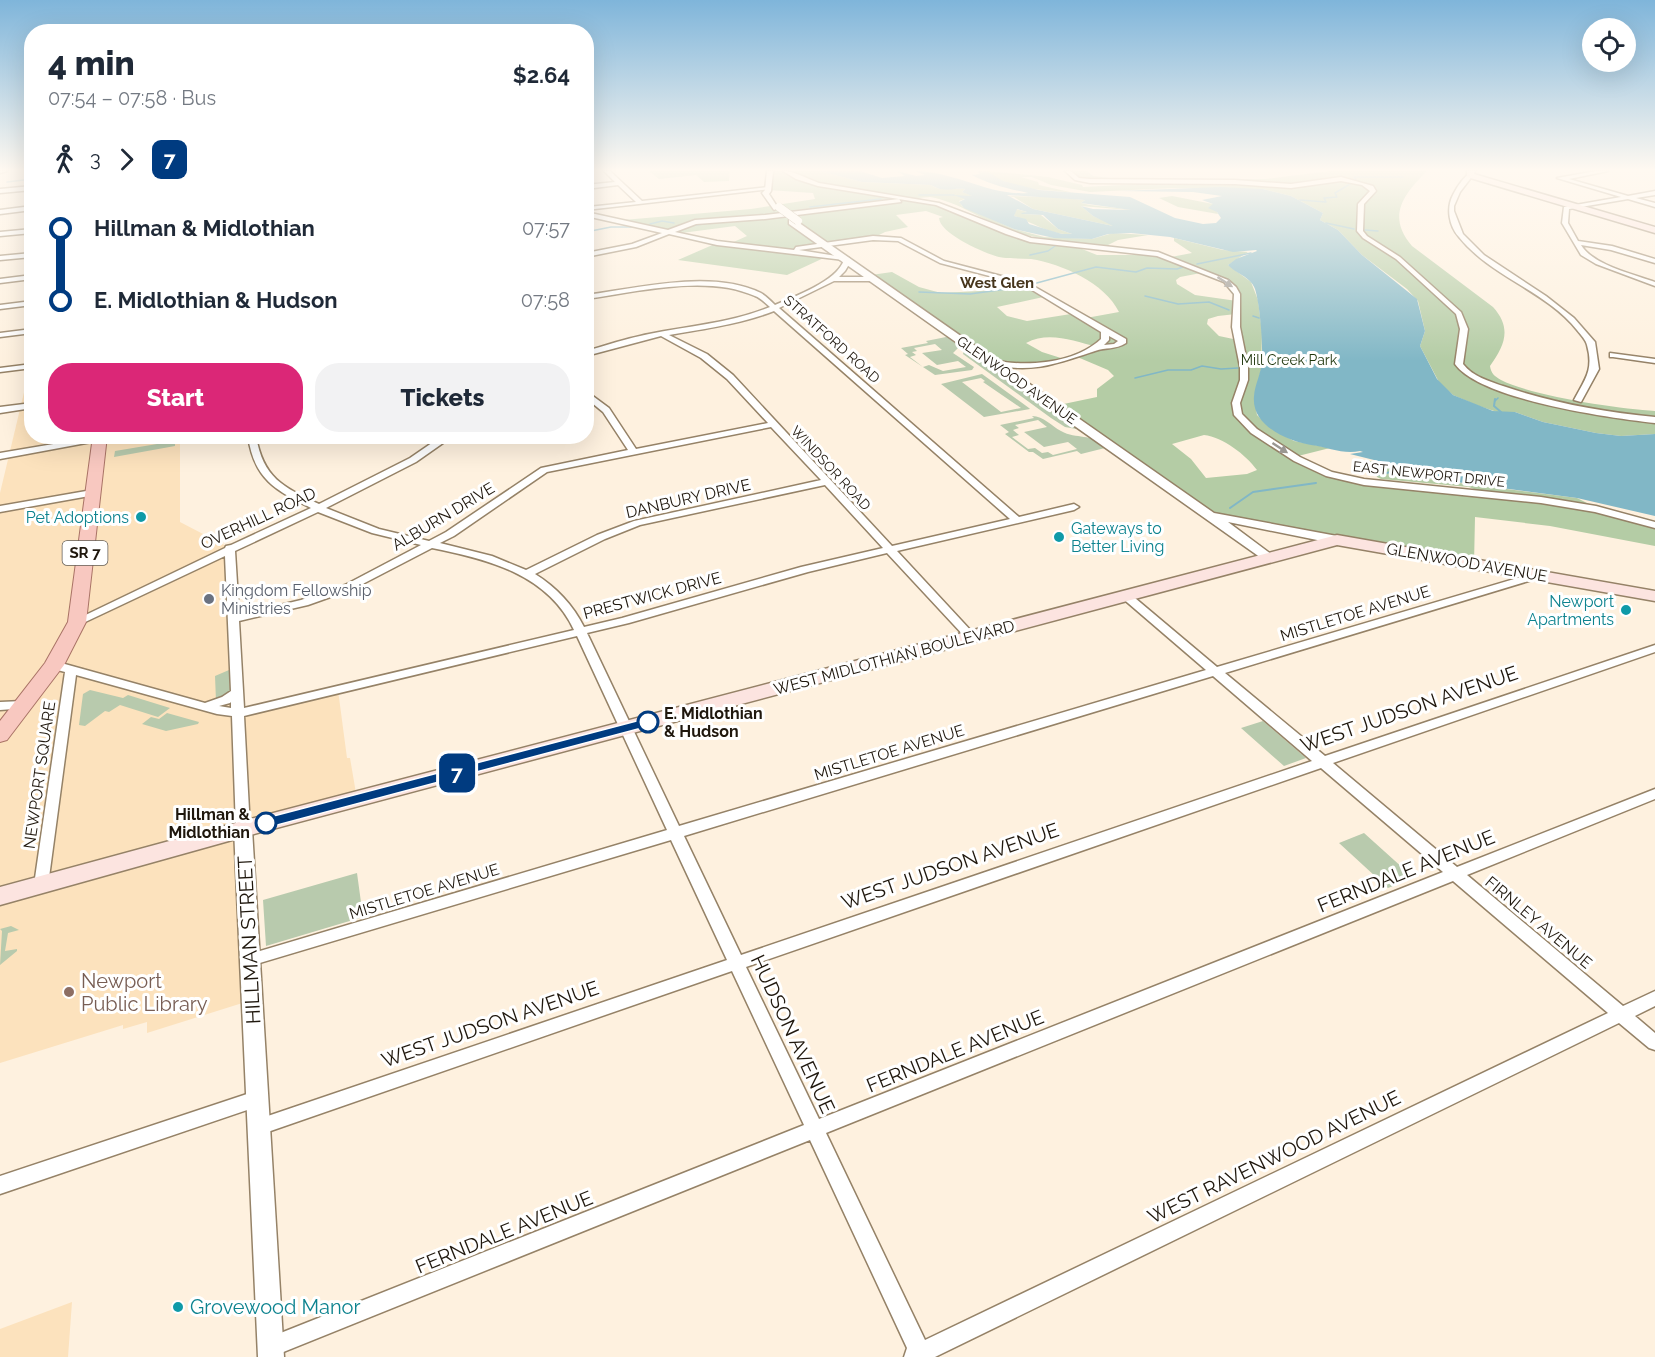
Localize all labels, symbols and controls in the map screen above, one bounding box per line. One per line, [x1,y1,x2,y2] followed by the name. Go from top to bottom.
[1582,18,1636,72] map controls
[1582,18,1636,72] button: locate
[48,44,135,83] text: 4 min
[513,62,570,88] text: $2.64
[48,86,216,110] text: 07:54 – 07:58 · Bus
[48,143,81,176] icon: walk
[110,143,143,176] icon: forward
[90,147,101,171] text: 3
[164,147,175,172] text: 7
[94,215,315,241] text: Hillman & Midlothian
[522,216,570,240] text: 07:57
[960,274,1034,292] district label: West Glen
[1217,276,1233,287] one-way arrow
[94,287,338,313] text: E. Midlothian & Hudson
[521,288,570,312] text: 07:58
[781,292,883,386] street label: STRATFORD ROAD
[954,333,1080,427] street label: GLENWOOD AVENUE
[1241,352,1338,368] park label: Mill Creek Park
[48,363,303,432] button: Start
[315,363,570,432] button: Tickets
[788,423,874,513] street label: WINDSOR ROAD
[1272,442,1288,453] one-way arrow
[1352,458,1506,490] street label: EAST NEWPORT DRIVE
[624,475,753,522] street label: DANBURY DRIVE
[389,478,498,555] street label: ALBURN DRIVE
[198,483,319,553] street label: OVERHILL ROAD
[26,508,129,527] place label: Pet Adoptions
[134,510,148,524] marker: Pet Adoptions
[1071,519,1164,556] place label: Gateways to Better Living
[1052,530,1066,544] marker: Gateways to Better Living
[1385,539,1549,586] street label: GLENWOOD AVENUE
[62,541,107,565] road number: SR 7
[581,568,723,623] street label: PRESTWICK DRIVE
[221,581,372,618] place label: Kingdom Fellowship Ministries
[1278,582,1433,645] street label: MISTLETOE AVENUE
[202,592,216,606] marker: Kingdom Fellowship Ministries
[1527,592,1615,629] place label: Newport Apartments
[1619,603,1633,617] marker: Newport Apartments
[772,616,1017,699] street label: WEST MIDLOTHIAN BOULEVARD
[1297,661,1521,757] street label: WEST JUDSON AVENUE
[20,700,59,850] street label: NEWPORT SQUARE
[664,704,763,741] place label: E. Midlothian & Hudson
[637,711,659,733] marker: E. Midlothian & Hudson
[812,721,967,784] street label: MISTLETOE AVENUE
[438,754,476,792] line badge: 7
[451,761,463,786] text: 7
[168,805,251,842] place label: Hillman & Midlothian
[255,812,277,834] marker: Hillman & Midlothian
[838,818,1062,914] street label: WEST JUDSON AVENUE
[1314,824,1498,918] street label: FERNDALE AVENUE
[233,855,265,1025] street label: HILLMAN STREET
[347,860,502,923] street label: MISTLETOE AVENUE
[1481,872,1596,973] street label: FIRNLEY AVENUE
[746,951,840,1117] street label: HUDSON AVENUE
[81,969,208,1016] place label: Newport Public Library
[378,976,602,1072] street label: WEST JUDSON AVENUE
[62,985,76,999] marker: Newport Public Library
[863,1004,1047,1098] street label: FERNDALE AVENUE
[1144,1085,1404,1229] street label: WEST RAVENWOOD AVENUE
[412,1185,596,1279] street label: FERNDALE AVENUE
[190,1295,360,1319] place label: Grovewood Manor
[171,1300,185,1314] marker: Grovewood Manor

